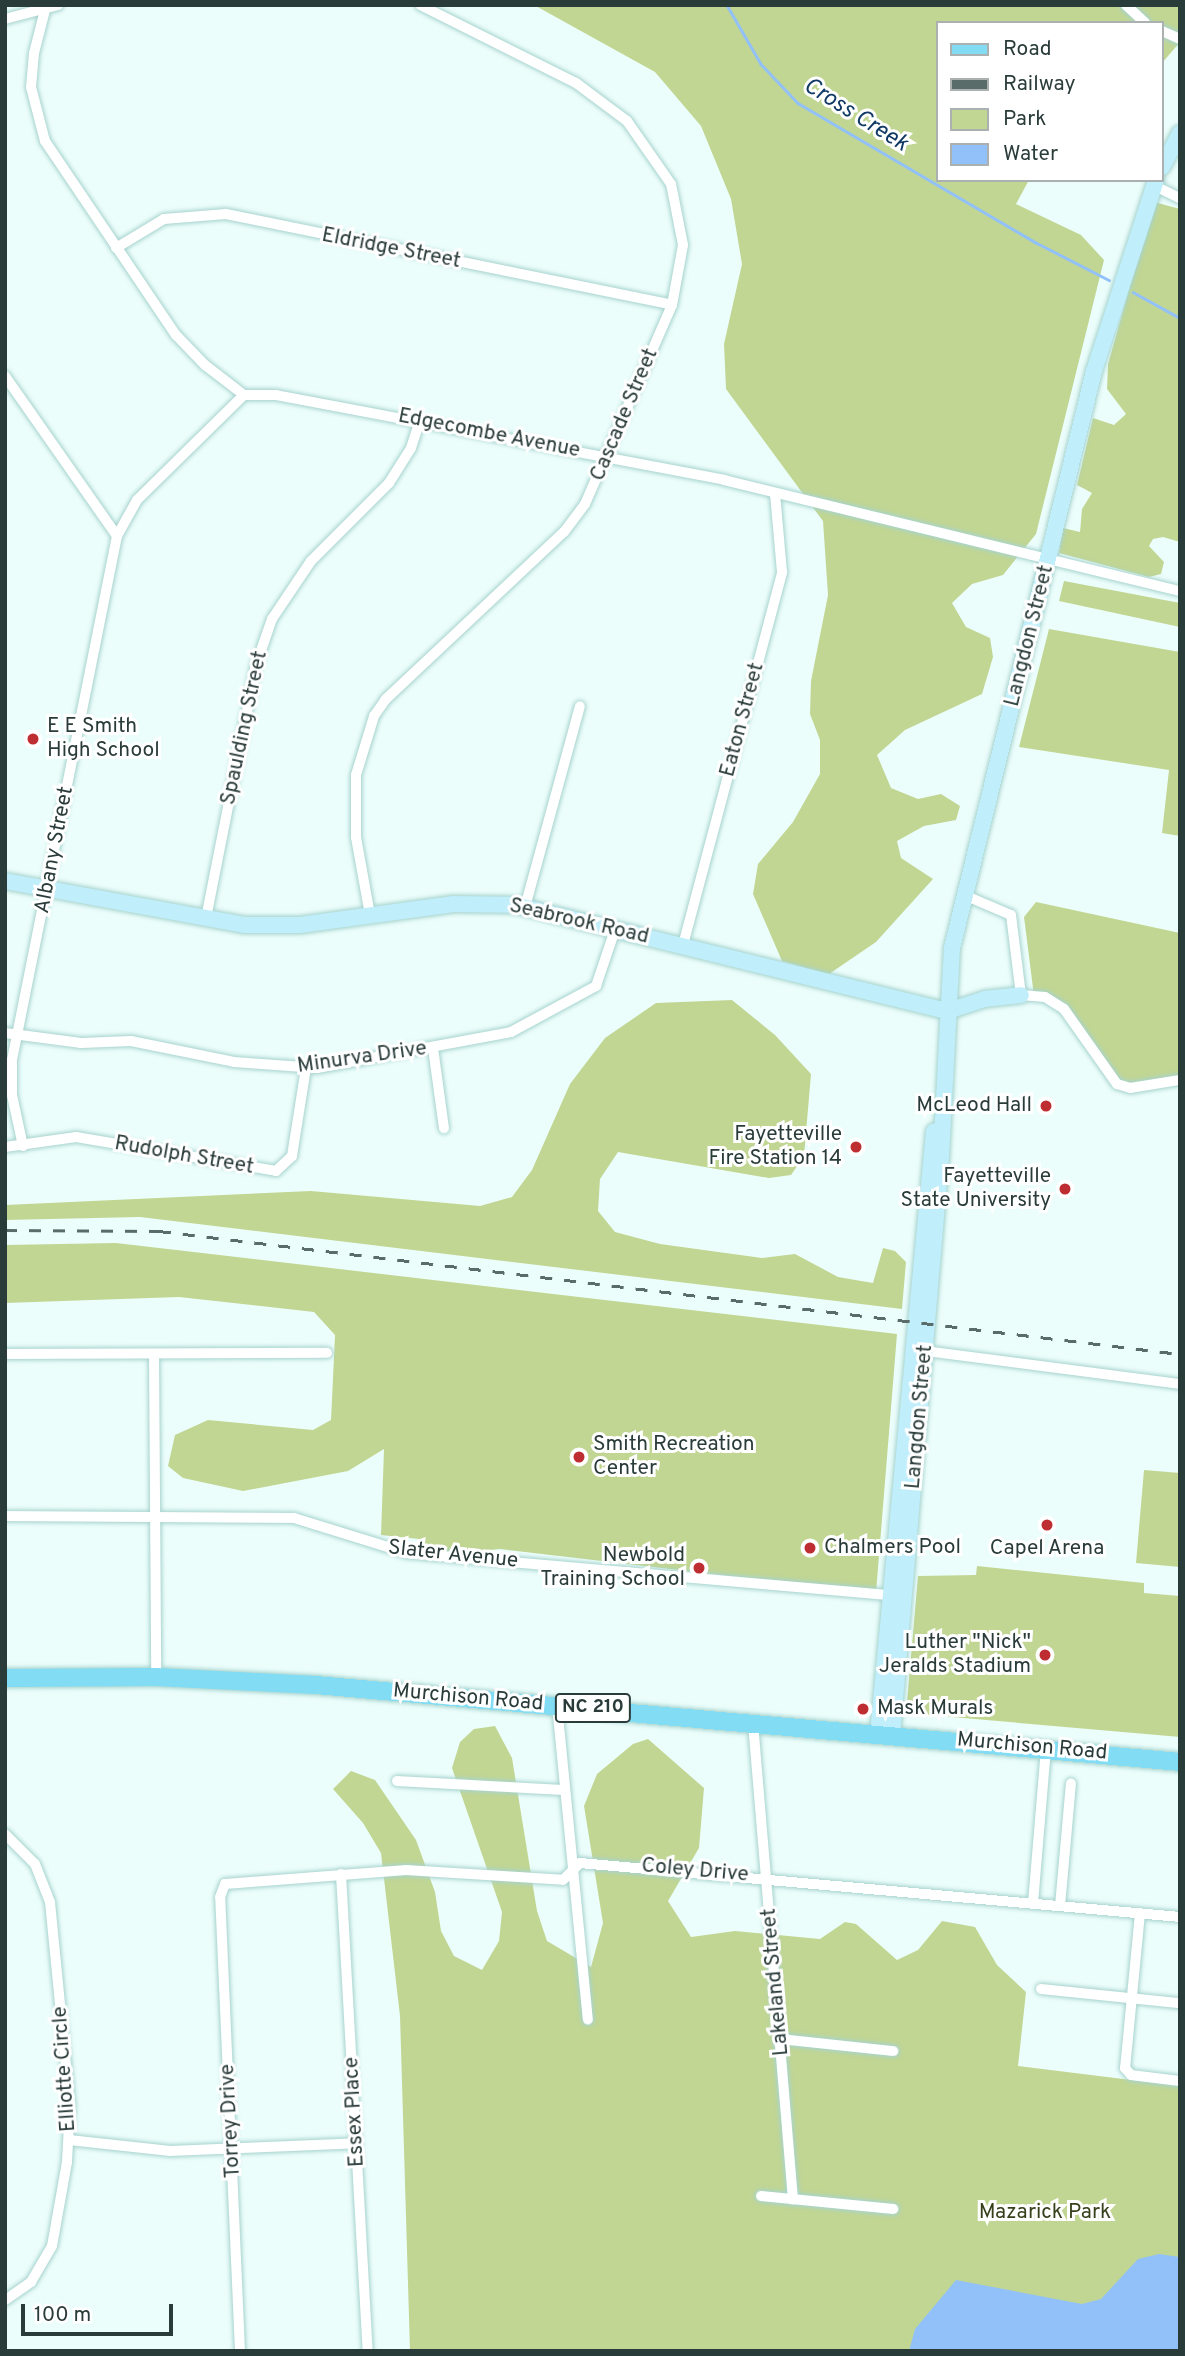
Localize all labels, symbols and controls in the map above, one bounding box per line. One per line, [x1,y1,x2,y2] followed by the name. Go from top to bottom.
[936,21,1164,182] legend
[1003,36,1052,63] text: Road
[1003,71,1076,98] text: Railway
[798,73,912,159] water label: Cross Creek
[1003,106,1046,133] text: Park
[1003,141,1058,168] text: Water
[319,223,463,275] street label: Eldridge Street
[586,345,664,485] street label: Cascade Street
[395,404,583,464] street label: Edgecombe Avenue
[1000,563,1060,709] street label: Langdon Street
[216,649,274,807] street label: Spaulding Street
[716,660,770,780] street label: Eaton Street
[47,714,160,764] place label: E E Smith High School
[25,731,41,747] marker: E E Smith High School
[30,784,80,916] street label: Albany Street
[507,894,651,950] street label: Seabrook Road
[296,1036,428,1080] street label: Minurva Drive
[916,1093,1032,1119] place label: McLeod Hall
[1038,1098,1054,1114] marker: McLeod Hall
[708,1122,842,1172] place label: Fayetteville Fire Station 14
[112,1131,256,1181] street label: Rudolph Street
[848,1139,864,1155] marker: Fayetteville Fire Station 14
[901,1164,1051,1214] place label: Fayetteville State University
[1057,1181,1073,1197] marker: Fayetteville State University
[901,1344,939,1490] street label: Langdon Street
[593,1432,754,1482] place label: Smith Recreation Center
[571,1449,587,1465] marker: Smith Recreation Center
[1039,1517,1055,1533] marker: Capel Arena
[824,1535,961,1561] place label: Chalmers Pool
[386,1536,520,1574] street label: Slater Avenue
[989,1536,1105,1562] place label: Capel Arena
[802,1540,818,1556] marker: Chalmers Pool
[540,1543,685,1593] place label: Newbold Training School
[691,1560,707,1576] marker: Newbold Training School
[879,1630,1031,1680] place label: Luther "Nick" Jeralds Stadium
[1037,1647,1053,1663] marker: Luther "Nick" Jeralds Stadium
[392,1679,544,1717] street label: Murchison Road
[554,1692,632,1724] road number: NC 210
[877,1696,993,1722] place label: Mask Murals
[855,1701,871,1717] marker: Mask Murals
[956,1728,1108,1766] street label: Murchison Road
[640,1854,750,1888] street label: Coley Drive
[757,1907,795,2057] street label: Lakeland Street
[48,2005,82,2133] street label: Elliotte Circle
[340,2056,370,2168] street label: Essex Place
[215,2063,247,2179] street label: Torrey Drive
[979,2200,1111,2226] park label: Mazarick Park
[24,2290,177,2334] scale bar
[34,2302,91,2329] text: 100 m

